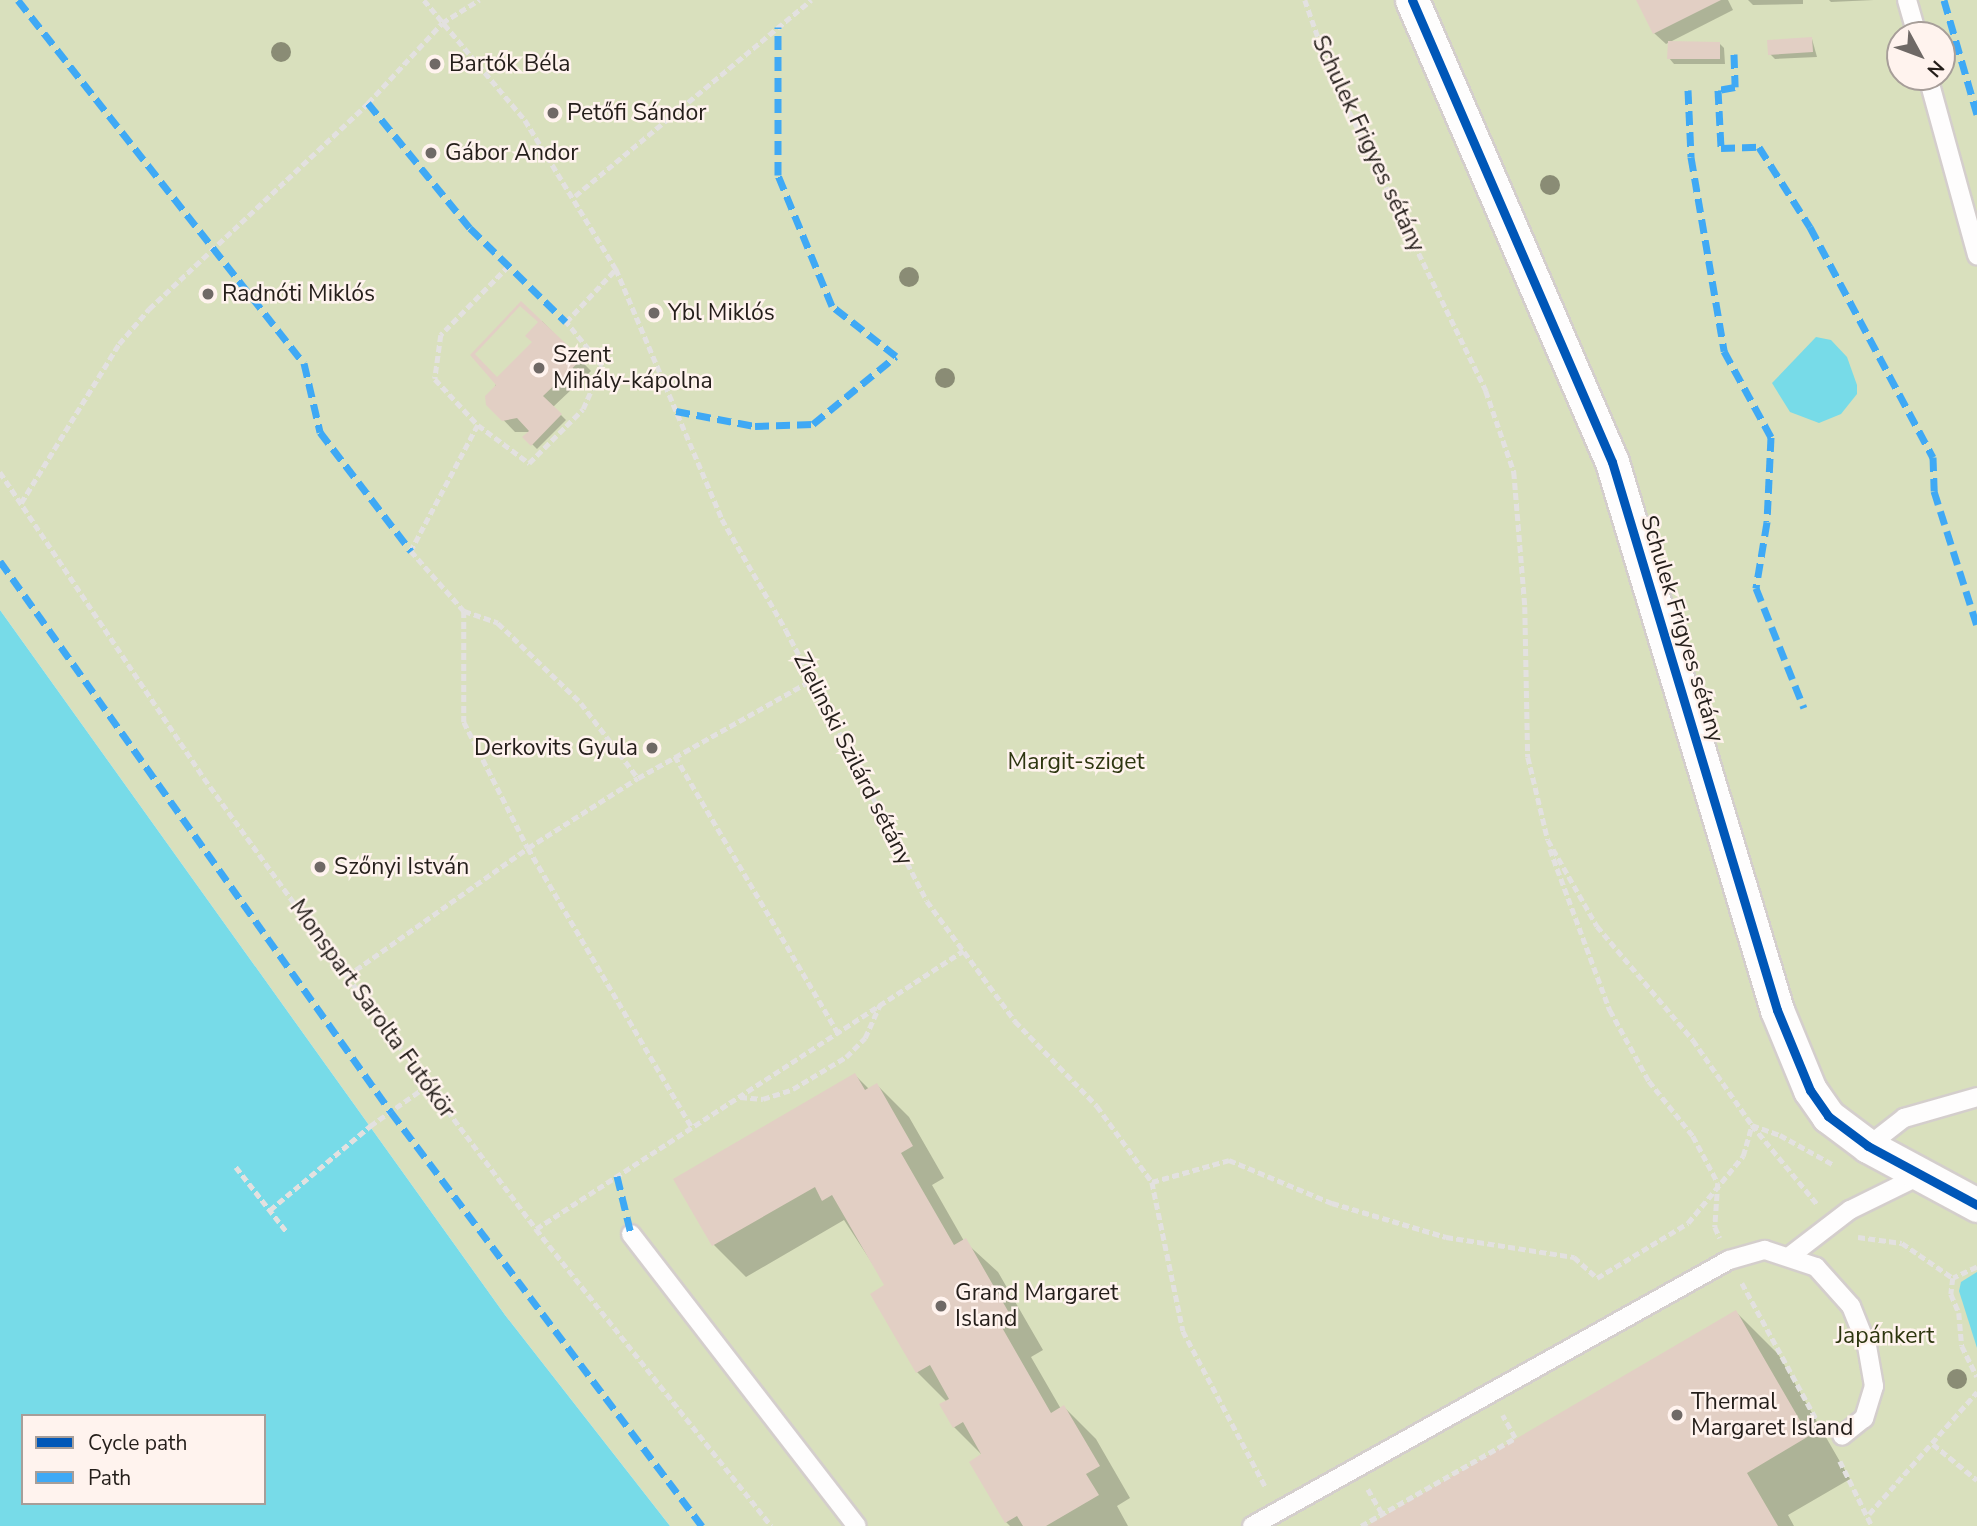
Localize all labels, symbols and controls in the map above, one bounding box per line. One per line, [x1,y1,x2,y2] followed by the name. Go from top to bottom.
[1886,21,1956,91] north arrow
[1306,31,1430,257] street label: Schulek Frigyes sétány
[449,50,570,78] place label: Bartók Béla
[1921,55,1950,82] text: N
[427,56,443,72] marker: Bartók Béla
[567,99,706,127] place label: Petőfi Sándor
[545,105,561,121] marker: Petőfi Sándor
[445,139,578,167] place label: Gábor Andor
[423,145,439,161] marker: Gábor Andor
[222,280,375,308] place label: Radnóti Miklós
[200,286,216,302] marker: Radnóti Miklós
[668,299,775,327] place label: Ybl Miklós
[646,305,662,321] marker: Ybl Miklós
[553,341,713,395] place label: Szent Mihály-kápolna
[531,360,547,376] marker: Szent Mihály-kápolna
[1634,512,1730,746] street label: Schulek Frigyes sétány
[787,648,919,870] street label: Zielinski Szilárd sétány
[474,734,638,762] place label: Derkovits Gyula
[644,740,660,756] marker: Derkovits Gyula
[1007,748,1145,776] park label: Margit-sziget
[334,853,469,881] place label: Szőnyi István
[312,859,328,875] marker: Szőnyi István
[283,894,461,1124] street label: Monspart Sarolta Futókör
[955,1279,1118,1333] place label: Grand Margaret Island
[933,1298,949,1314] marker: Grand Margaret Island
[1836,1322,1934,1350] park label: Japánkert
[1691,1388,1853,1442] place label: Thermal Margaret Island
[1669,1407,1685,1423] marker: Thermal Margaret Island
[21,1414,266,1505] legend
[88,1429,187,1457] text: Cycle path
[88,1464,131,1492] text: Path

